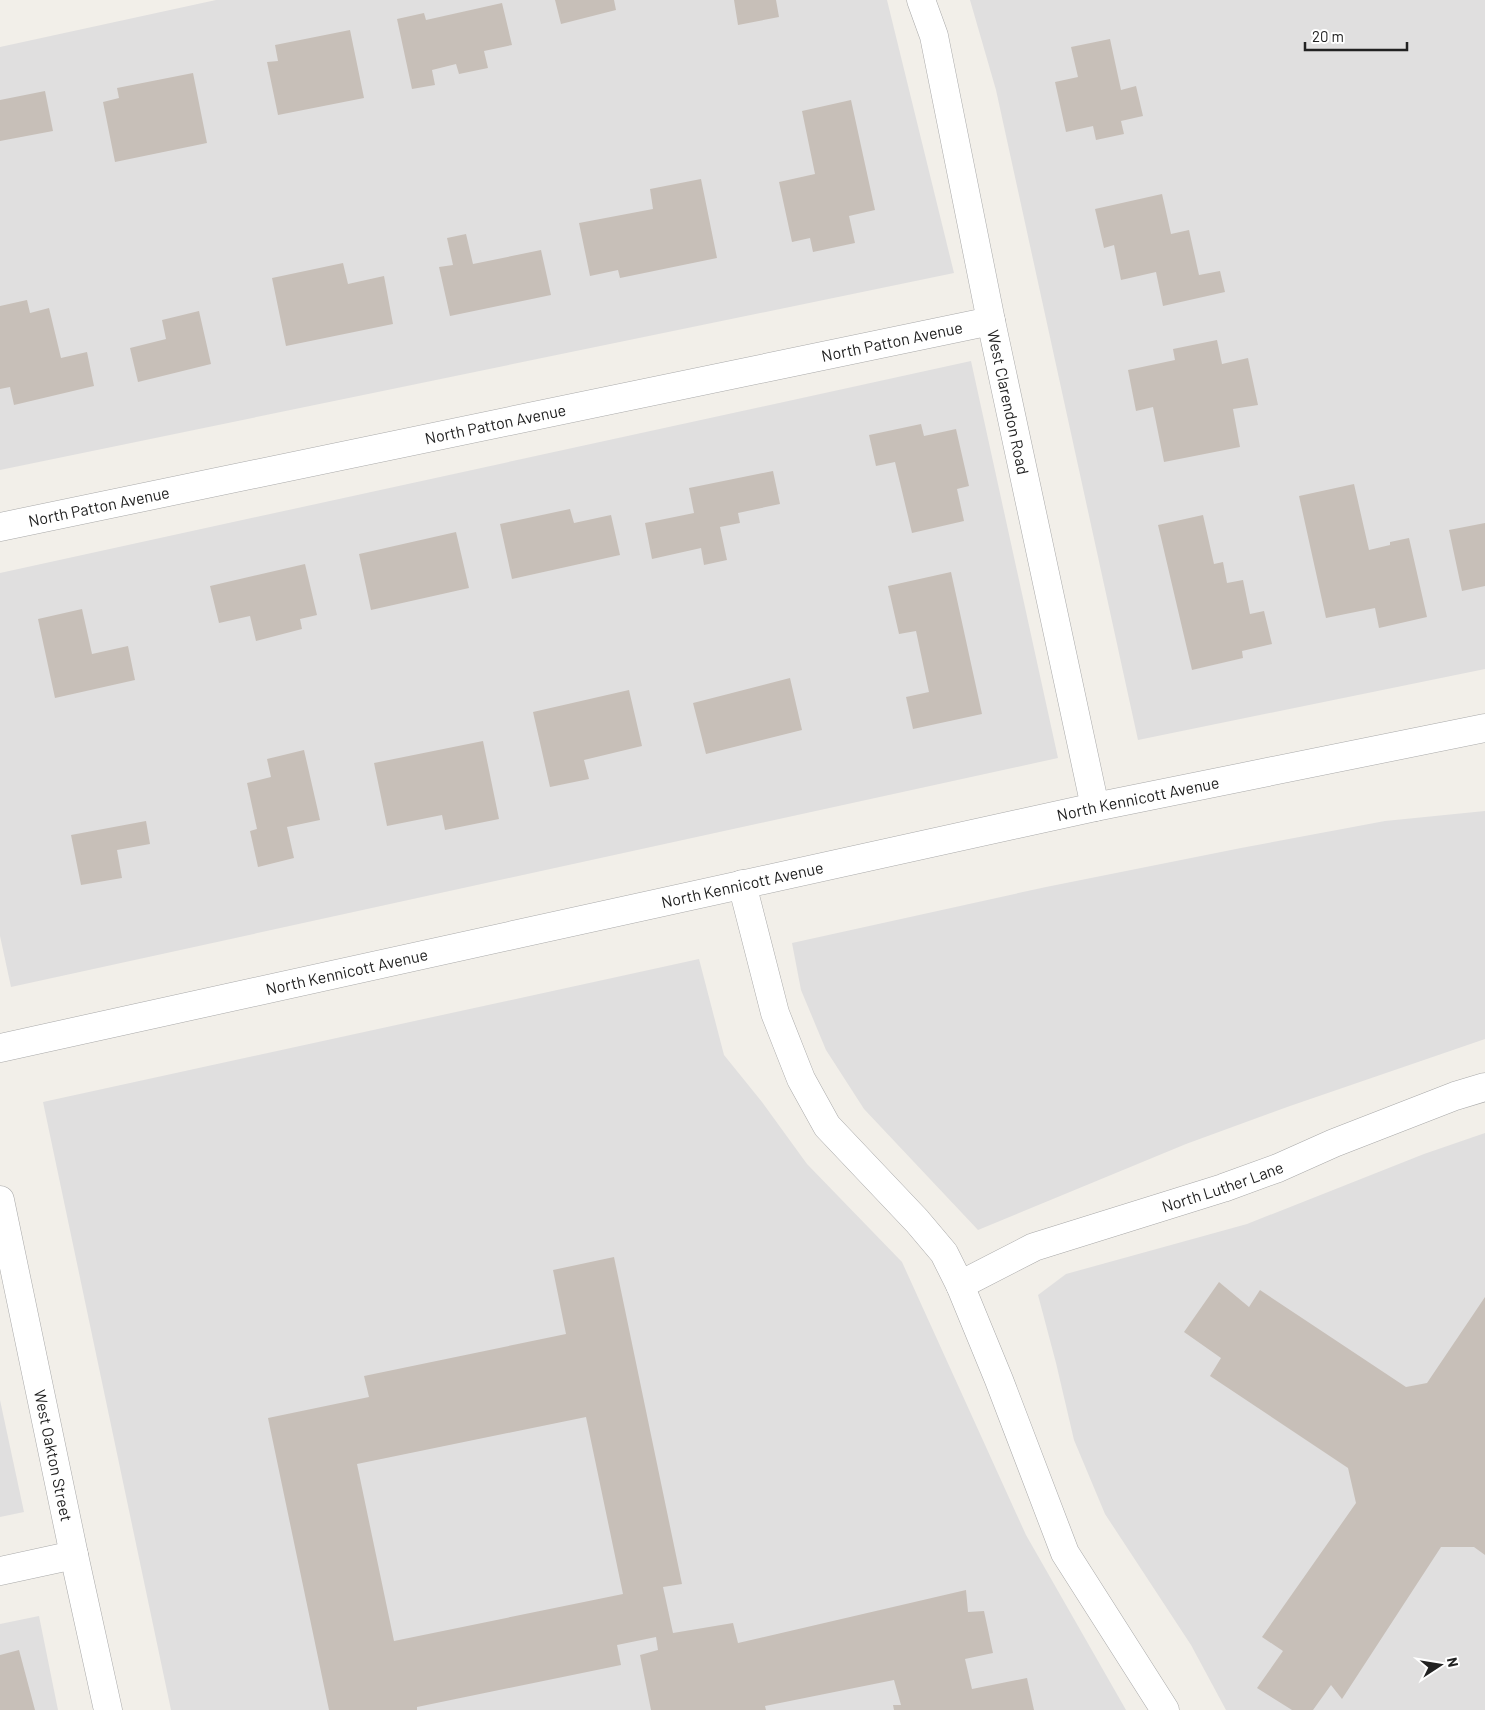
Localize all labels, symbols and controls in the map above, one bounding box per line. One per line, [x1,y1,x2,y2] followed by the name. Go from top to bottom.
[1305,20,1408,52] scale bar
[1312,27,1344,45] text: 20 m
[820,317,964,365] street label: North Patton Avenue
[984,328,1034,476] street label: West Clarendon Road
[423,400,568,447] street label: North Patton Avenue
[27,482,171,530] street label: North Patton Avenue
[1055,772,1221,824] street label: North Kennicott Avenue
[659,857,825,911] street label: North Kennicott Avenue
[264,944,429,998] street label: North Kennicott Avenue
[1159,1157,1286,1216] street label: North Luther Lane
[31,1388,77,1523] street label: West Oakton Street
[1415,1640,1465,1690] north arrow
[1444,1656,1462,1669] text: N

